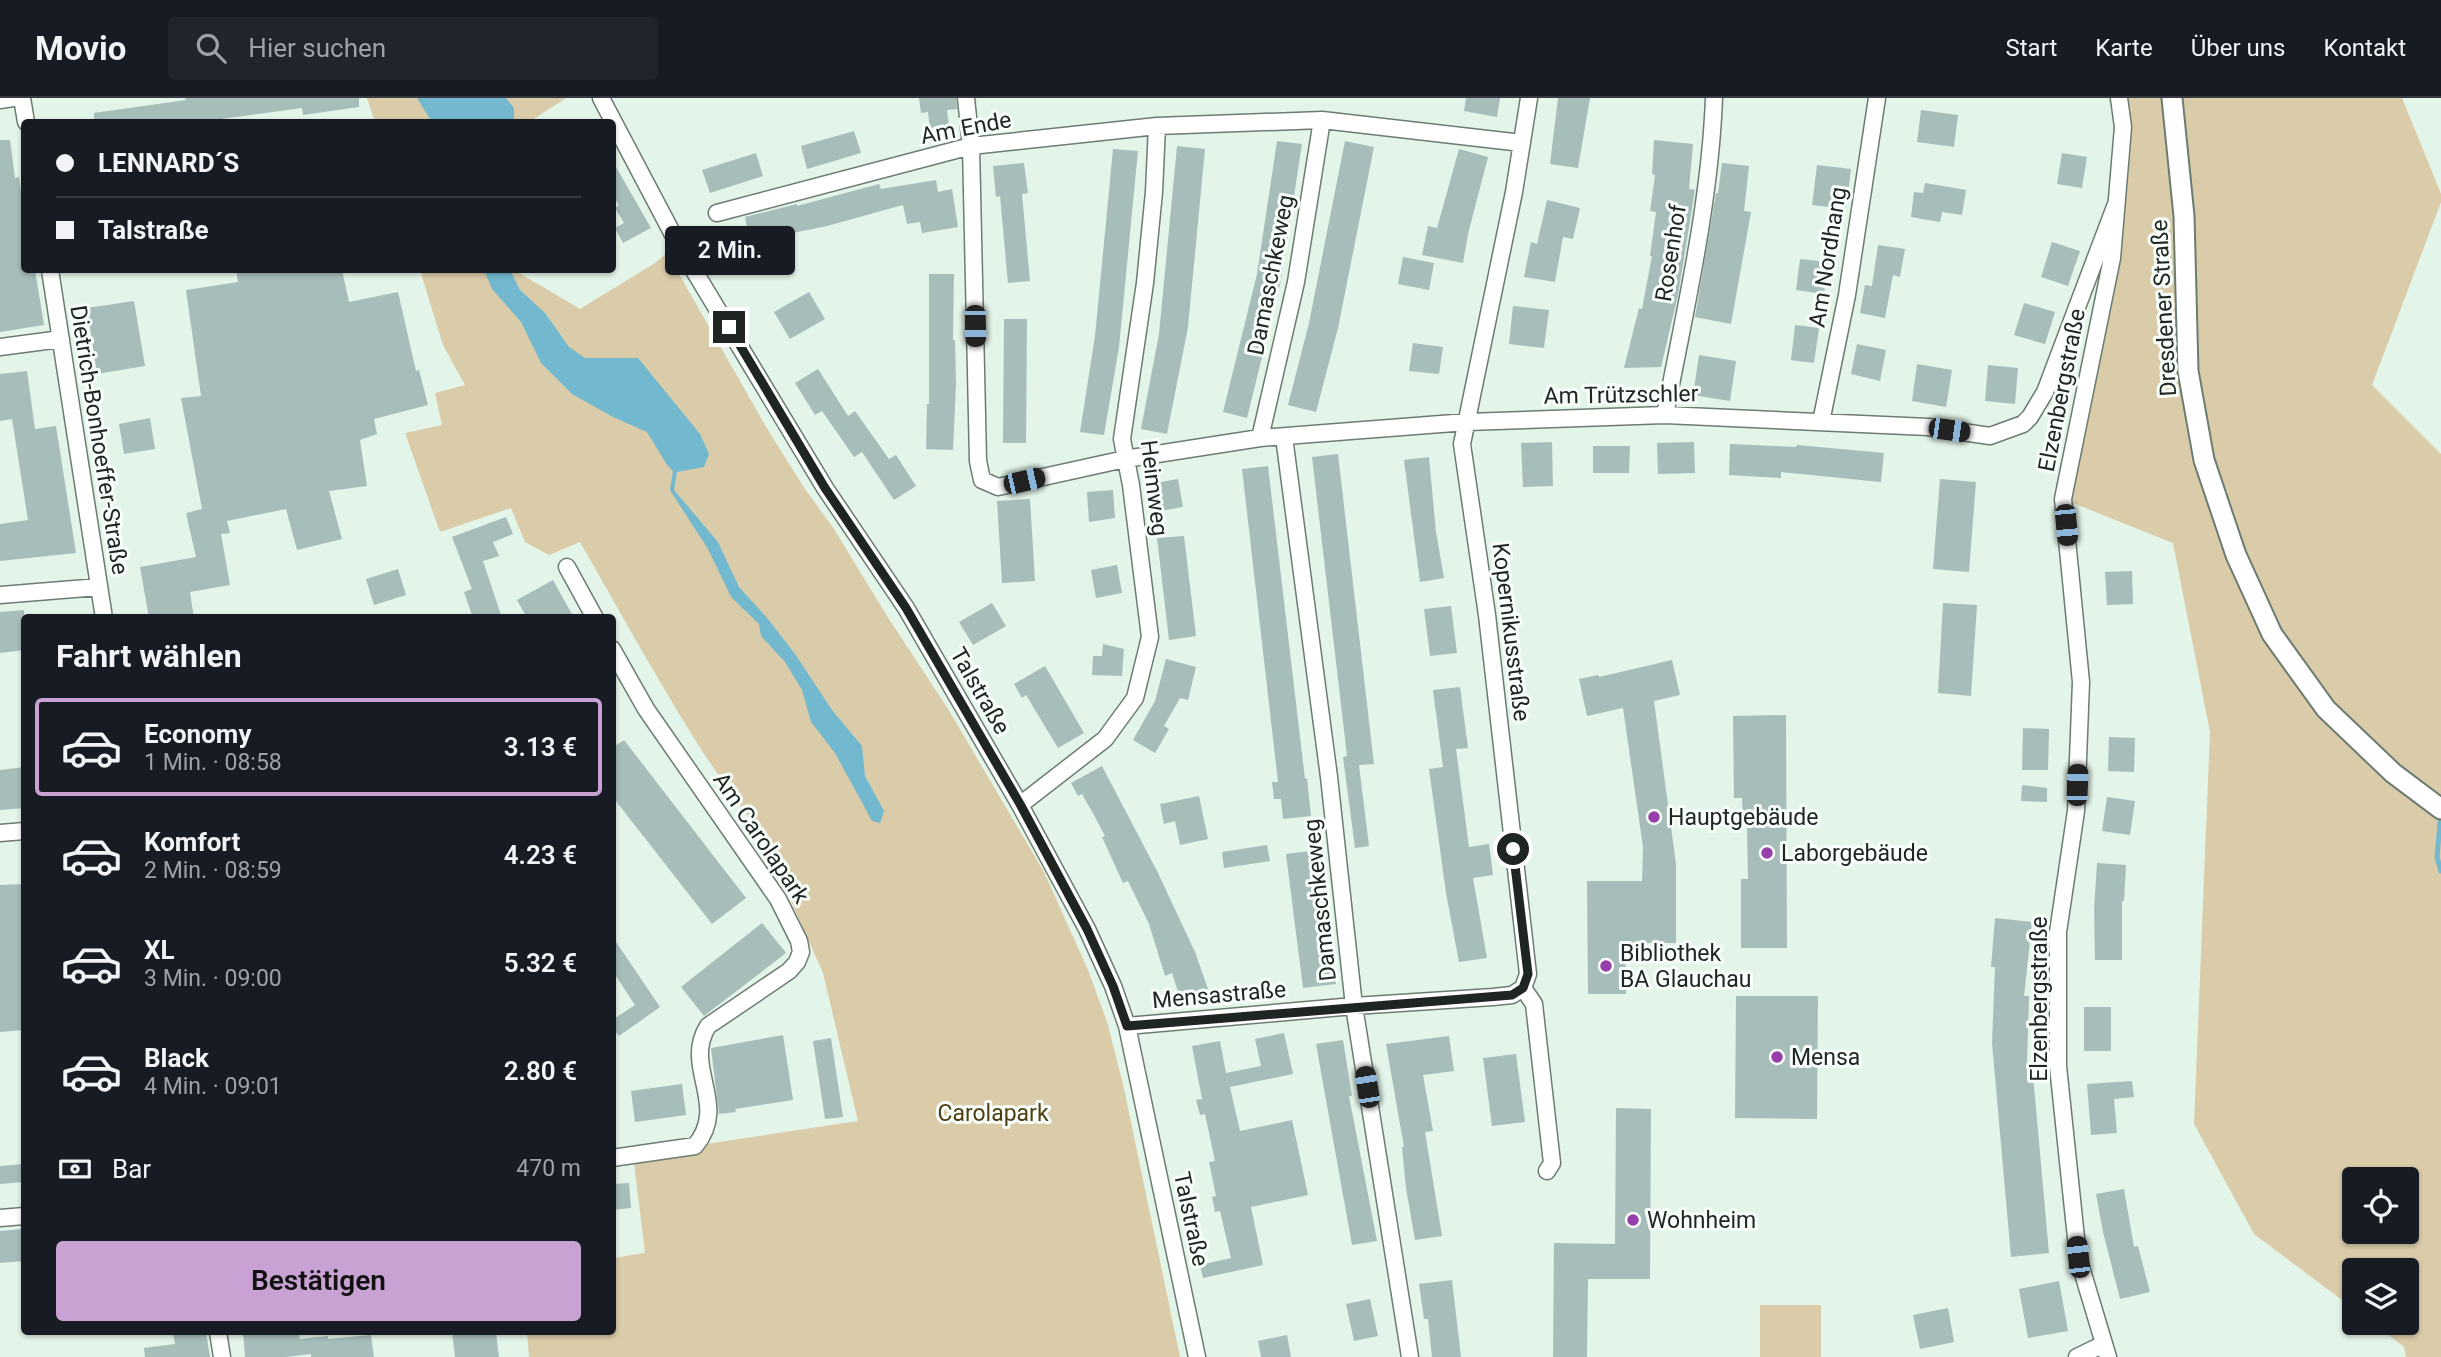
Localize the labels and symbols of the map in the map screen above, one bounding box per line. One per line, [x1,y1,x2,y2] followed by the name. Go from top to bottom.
[918,106,1014,150] street label: Am Ende
[1804,185,1852,329] street label: Am Nordhang
[1242,192,1300,358] street label: Damaschkeweg
[1650,202,1692,303] street label: Rosenhof
[2146,219,2182,397] street label: Dresdener Straße
[664,226,794,274] callout: 2 Min.
[64,304,134,576] street label: Dietrich-Bonhoeffer-Straße
[965,305,986,347] car
[2033,306,2091,474] street label: Elzenbergstraße
[713,311,745,343] route end
[1543,380,1699,410] street label: Am Trützschler
[1927,417,1972,443] car
[1135,438,1173,538] street label: Heimweg
[1002,466,1047,496] car
[2054,503,2079,547] car
[1487,541,1535,723] street label: Kopernikusstraße
[944,643,1016,739] street label: Talstraße
[2066,764,2089,806] car
[707,767,815,909] street label: Am Carolapark
[1668,804,1818,831] place label: Hauptgebäude
[1646,809,1662,825] marker: Hauptgebäude
[1298,818,1342,982] street label: Damaschkeweg
[1497,833,1529,865] route start
[1781,840,1928,867] place label: Laborgebäude
[1759,845,1775,861] marker: Laborgebäude
[2026,916,2053,1082] street label: Elzenbergstraße
[1620,940,1751,993] place label: Bibliothek BA Glauchau
[1598,958,1614,974] marker: Bibliothek BA Glauchau
[1151,976,1287,1014] street label: Mensastraße
[1791,1044,1860,1071] place label: Mensa
[1769,1049,1785,1065] marker: Mensa
[1354,1065,1381,1109] car
[937,1100,1049,1127] park label: Carolapark
[1168,1169,1214,1269] street label: Talstraße
[1647,1207,1756,1234] place label: Wohnheim
[1625,1212,1641,1228] marker: Wohnheim
[2066,1235,2091,1279] car

